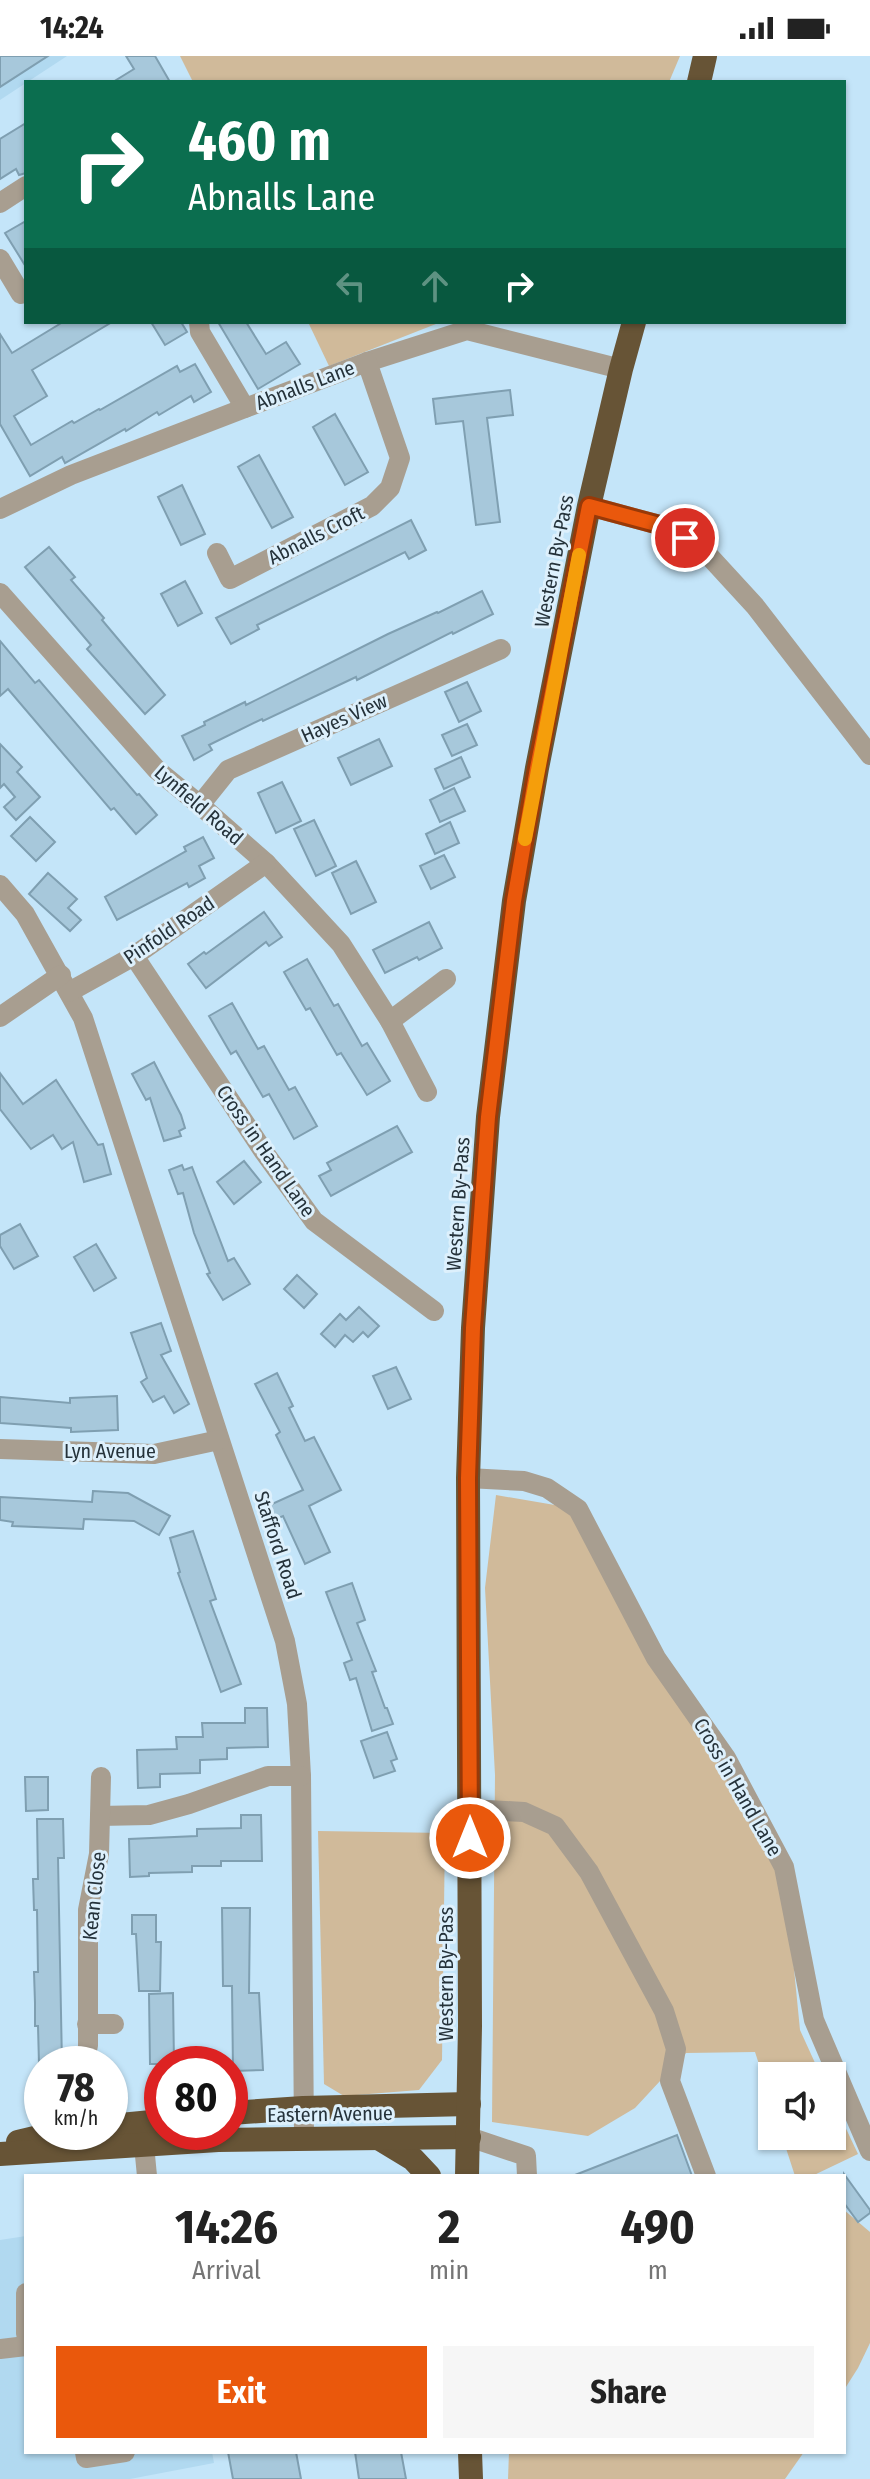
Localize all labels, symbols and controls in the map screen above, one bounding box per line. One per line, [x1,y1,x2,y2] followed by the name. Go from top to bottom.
[40,10,104,46] text: 14:24
[188,108,331,175] text: 460 m
[56,112,160,216] icon: right
[188,176,375,220] text: Abnalls Lane
[329,264,373,308] icon: left
[413,264,457,308] icon: ahead
[497,264,541,308] icon: right
[252,355,358,415] street label: Abnalls Lane
[529,493,579,629] street label: Western By-Pass
[264,500,368,569] street label: Abnalls Croft
[651,504,719,572] pin
[663,516,707,560] icon: arrive
[297,688,391,748] street label: Hayes View
[150,760,248,850] street label: Lynfield Road
[119,891,219,969] street label: Pinfold Road
[212,1080,320,1222] street label: Cross in Hand Lane
[441,1136,475,1272] street label: Western By-Pass
[64,1439,156,1463] street label: Lyn Avenue
[249,1488,307,1602] street label: Stafford Road
[689,1714,787,1860] street label: Cross in Hand Lane
[428,1796,512,1880] position arrow
[77,1850,111,1942] street label: Kean Close
[434,1907,458,2041] street label: Western By-Pass
[144,2046,248,2150] speed limit sign: 80
[758,2062,846,2150] map controls
[758,2062,846,2150] button: sound
[57,2064,95,2112] text: 78
[267,2101,393,2127] street label: Eastern Avenue
[54,2106,98,2130] text: km/h
[175,2198,278,2256] text: 14:26
[438,2198,460,2256] text: 2
[620,2198,695,2256] text: 490
[192,2255,261,2286] text: Arrival
[429,2255,469,2286] text: min
[648,2255,668,2286] text: m
[56,2346,427,2438] button: Exit
[443,2346,814,2438] button: Share

